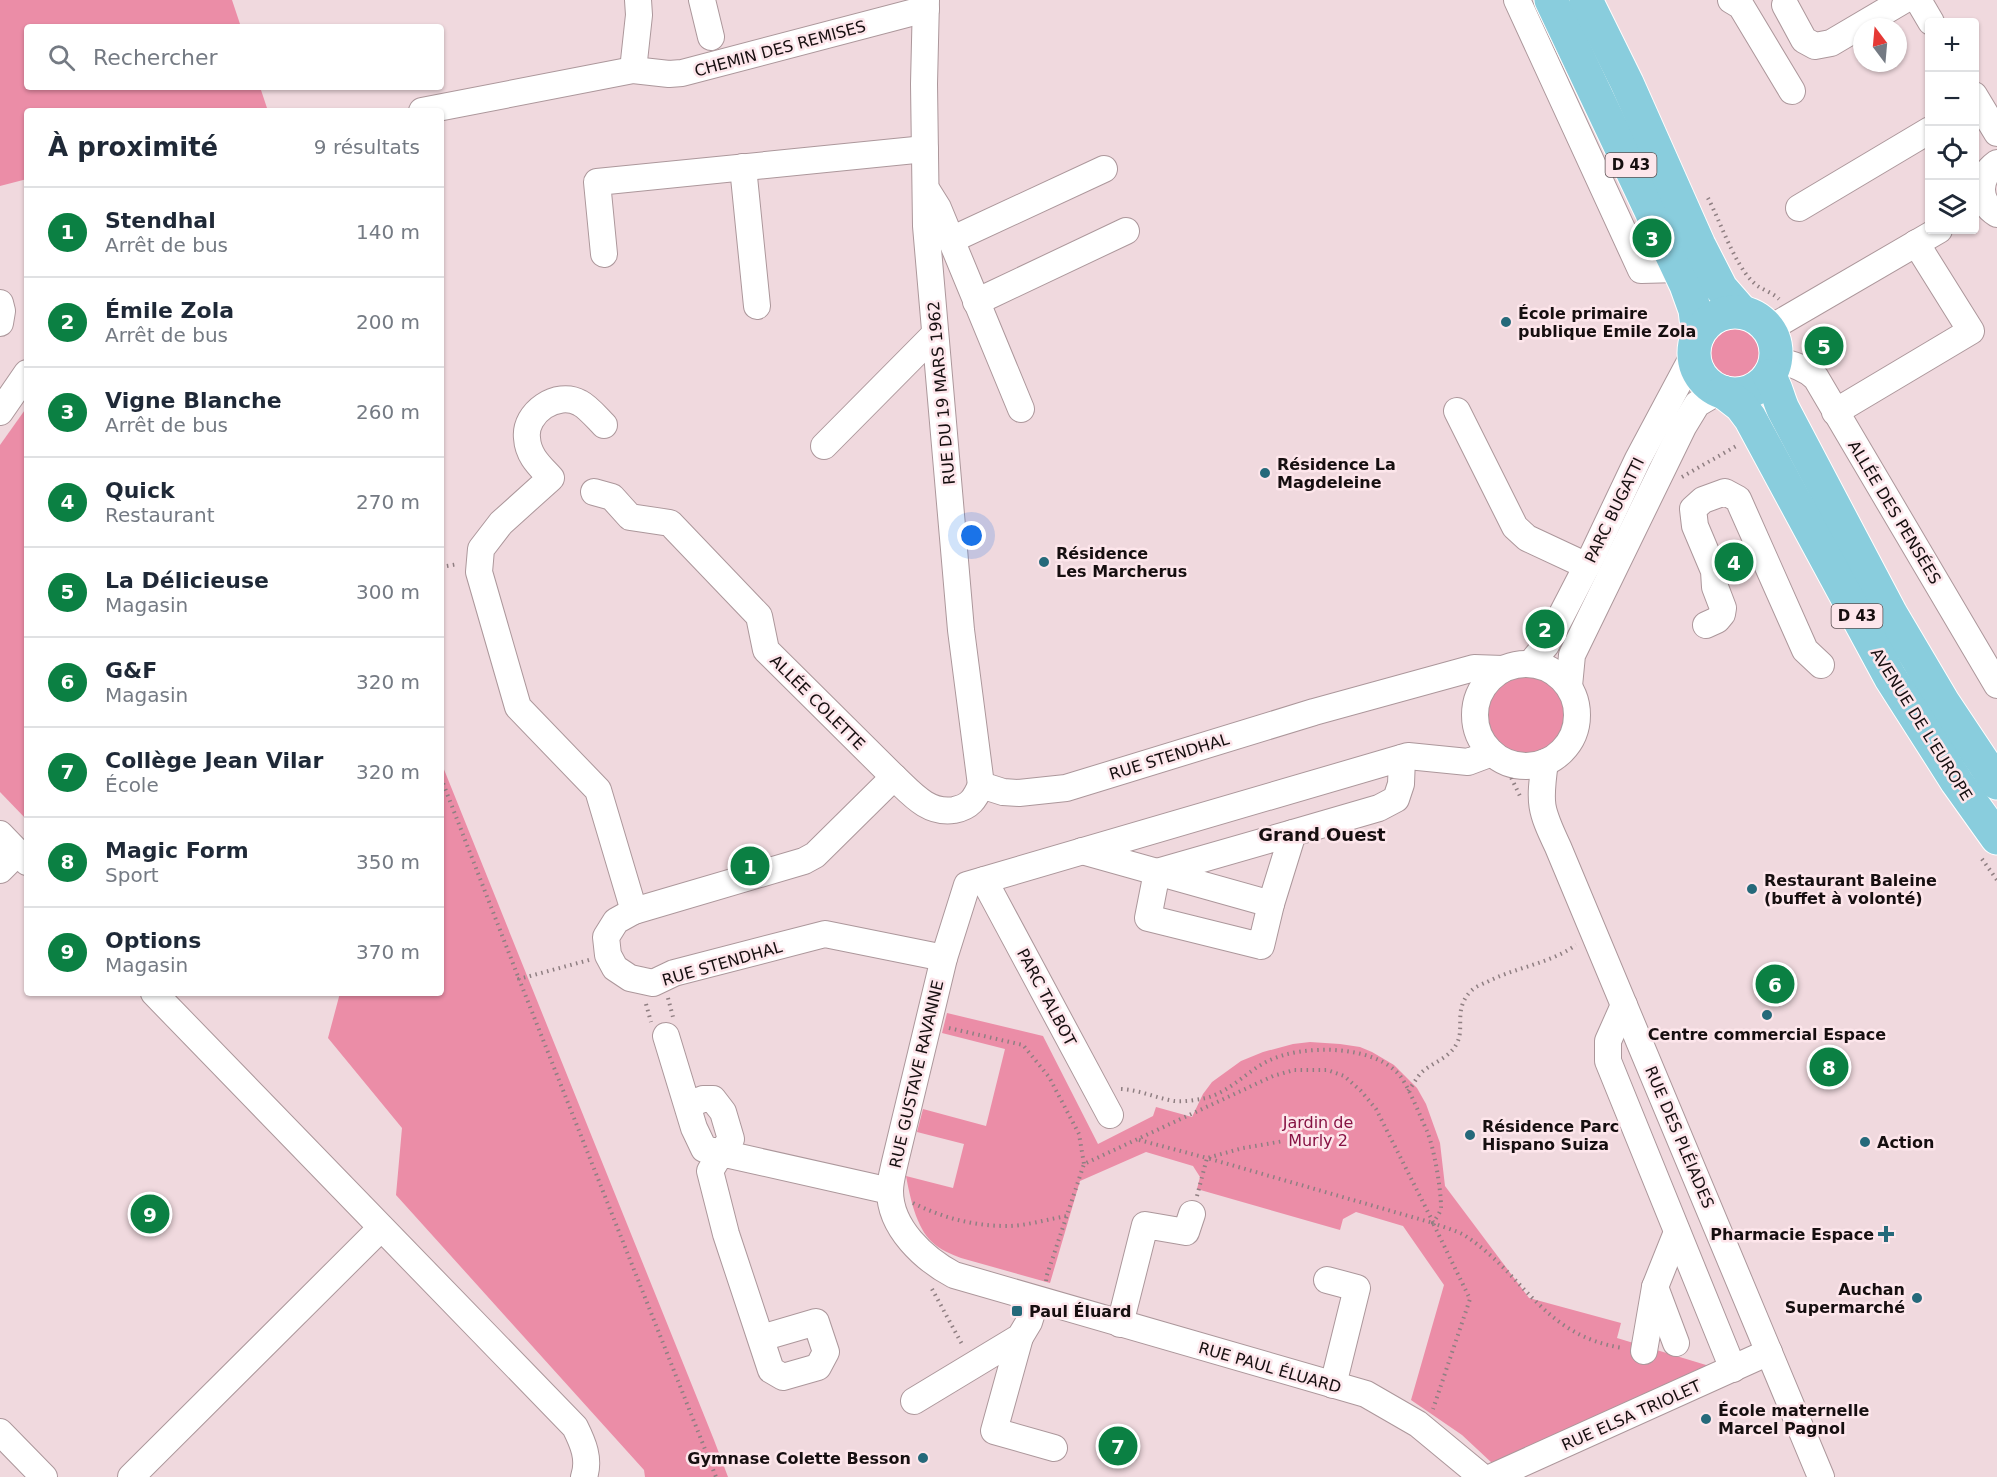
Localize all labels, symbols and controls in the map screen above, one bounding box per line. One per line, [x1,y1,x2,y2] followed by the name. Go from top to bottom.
[692,16,868,81] street label: CHEMIN DES REMISES
[1853,18,1907,72] north arrow
[1925,18,1979,234] map controls
[1925,18,1979,72] button: +
[24,24,444,90] search box
[45,41,78,74] icon: search
[93,45,218,70] text: Rechercher
[1925,72,1979,126] button: −
[1925,126,1979,180] button: locate
[48,132,218,162] text: À proximité
[314,135,420,159] text: 9 résultats
[1606,153,1656,177] road number: D 43
[1925,180,1979,234] button: layers
[105,208,216,233] text: Stendhal
[1632,216,1672,260] pin: 3
[61,220,74,244] text: 1
[356,220,420,244] text: 140 m
[105,233,228,257] text: Arrêt de bus
[105,298,234,323] text: Émile Zola
[924,300,959,486] street label: RUE DU 19 MARS 1962
[1518,304,1696,341] place label: École primaire publique Emile Zola
[61,310,74,334] text: 2
[356,310,420,334] text: 200 m
[1499,315,1513,329] marker: École primaire publique Emile Zola
[105,323,228,347] text: Arrêt de bus
[1804,324,1844,368] pin: 5
[105,388,282,413] text: Vigne Blanche
[61,400,74,424] text: 3
[356,400,420,424] text: 260 m
[105,413,228,437] text: Arrêt de bus
[1844,437,1945,587] street label: ALLÉE DES PENSÉES
[1581,454,1648,566] street label: PARC BUGATTI
[1277,455,1396,492] place label: Résidence La Magdeleine
[1258,466,1272,480] marker: Résidence La Magdeleine
[105,478,175,503] text: Quick
[61,490,74,514] text: 4
[356,490,420,514] text: 270 m
[105,503,215,527] text: Restaurant
[957,521,986,550] your location
[1714,540,1754,584] pin: 4
[1056,544,1187,581] place label: Résidence Les Marcherus
[1037,555,1051,569] marker: Résidence Les Marcherus
[105,568,269,593] text: La Délicieuse
[61,580,74,604] text: 5
[356,580,420,604] text: 300 m
[105,593,188,617] text: Magasin
[1832,604,1882,628] road number: D 43
[1526,606,1564,652] pin: 2
[1867,645,1976,804] street label: AVENUE DE L'EUROPE
[766,651,869,754] street label: ALLÉE COLETTE
[105,658,157,683] text: G&F
[61,670,74,694] text: 6
[356,670,420,694] text: 320 m
[105,683,188,707] text: Magasin
[1107,729,1231,784] street label: RUE STENDHAL
[105,748,323,773] text: Collège Jean Vilar
[61,760,74,784] text: 7
[356,760,420,784] text: 320 m
[105,773,159,797] text: École
[1258,824,1386,845] district label: Grand Ouest
[105,838,249,863] text: Magic Form
[730,844,770,888] pin: 1
[61,850,74,874] text: 8
[356,850,420,874] text: 350 m
[105,863,159,887] text: Sport
[1764,871,1937,908] place label: Restaurant Baleine (buffet à volonté)
[1745,882,1759,896] marker: Restaurant Baleine (buffet à volonté)
[105,928,201,953] text: Options
[660,937,785,990] street label: RUE STENDHAL
[61,940,74,964] text: 9
[356,940,420,964] text: 370 m
[1013,945,1080,1049] street label: PARC TALBOT
[105,953,188,977] text: Magasin
[1756,962,1794,1006] pin: 6
[886,978,947,1170] street label: RUE GUSTAVE RAVANNE
[1760,1008,1774,1022] marker: Centre commercial Espace
[1648,1025,1886,1044] place label: Centre commercial Espace
[1810,1044,1848,1090] pin: 8
[1641,1063,1718,1211] street label: RUE DES PLÉIADES
[1282,1113,1353,1150] park label: Jardin de Murly 2
[1482,1117,1619,1154] place label: Résidence Parc Hispano Suiza
[1463,1128,1477,1142] marker: Résidence Parc Hispano Suiza
[1877,1133,1934,1152] place label: Action
[1858,1135,1872,1149] marker: Action
[130,1192,170,1236] pin: 9
[1710,1225,1874,1244] place label: Pharmacie Espace
[1879,1227,1893,1241] marker: Pharmacie Espace
[1785,1280,1905,1317] place label: Auchan Supermarché
[1910,1291,1924,1305] marker: Auchan Supermarché
[1029,1302,1131,1321] place label: Paul Éluard
[1010,1304,1024,1318] marker: Paul Éluard
[1196,1338,1343,1397] street label: RUE PAUL ÉLUARD
[1559,1376,1704,1455] street label: RUE ELSA TRIOLET
[1718,1401,1869,1438] place label: École maternelle Marcel Pagnol
[1699,1412,1713,1426] marker: École maternelle Marcel Pagnol
[1098,1424,1138,1468] pin: 7
[687,1449,911,1468] place label: Gymnase Colette Besson
[916,1451,930,1465] marker: Gymnase Colette Besson

